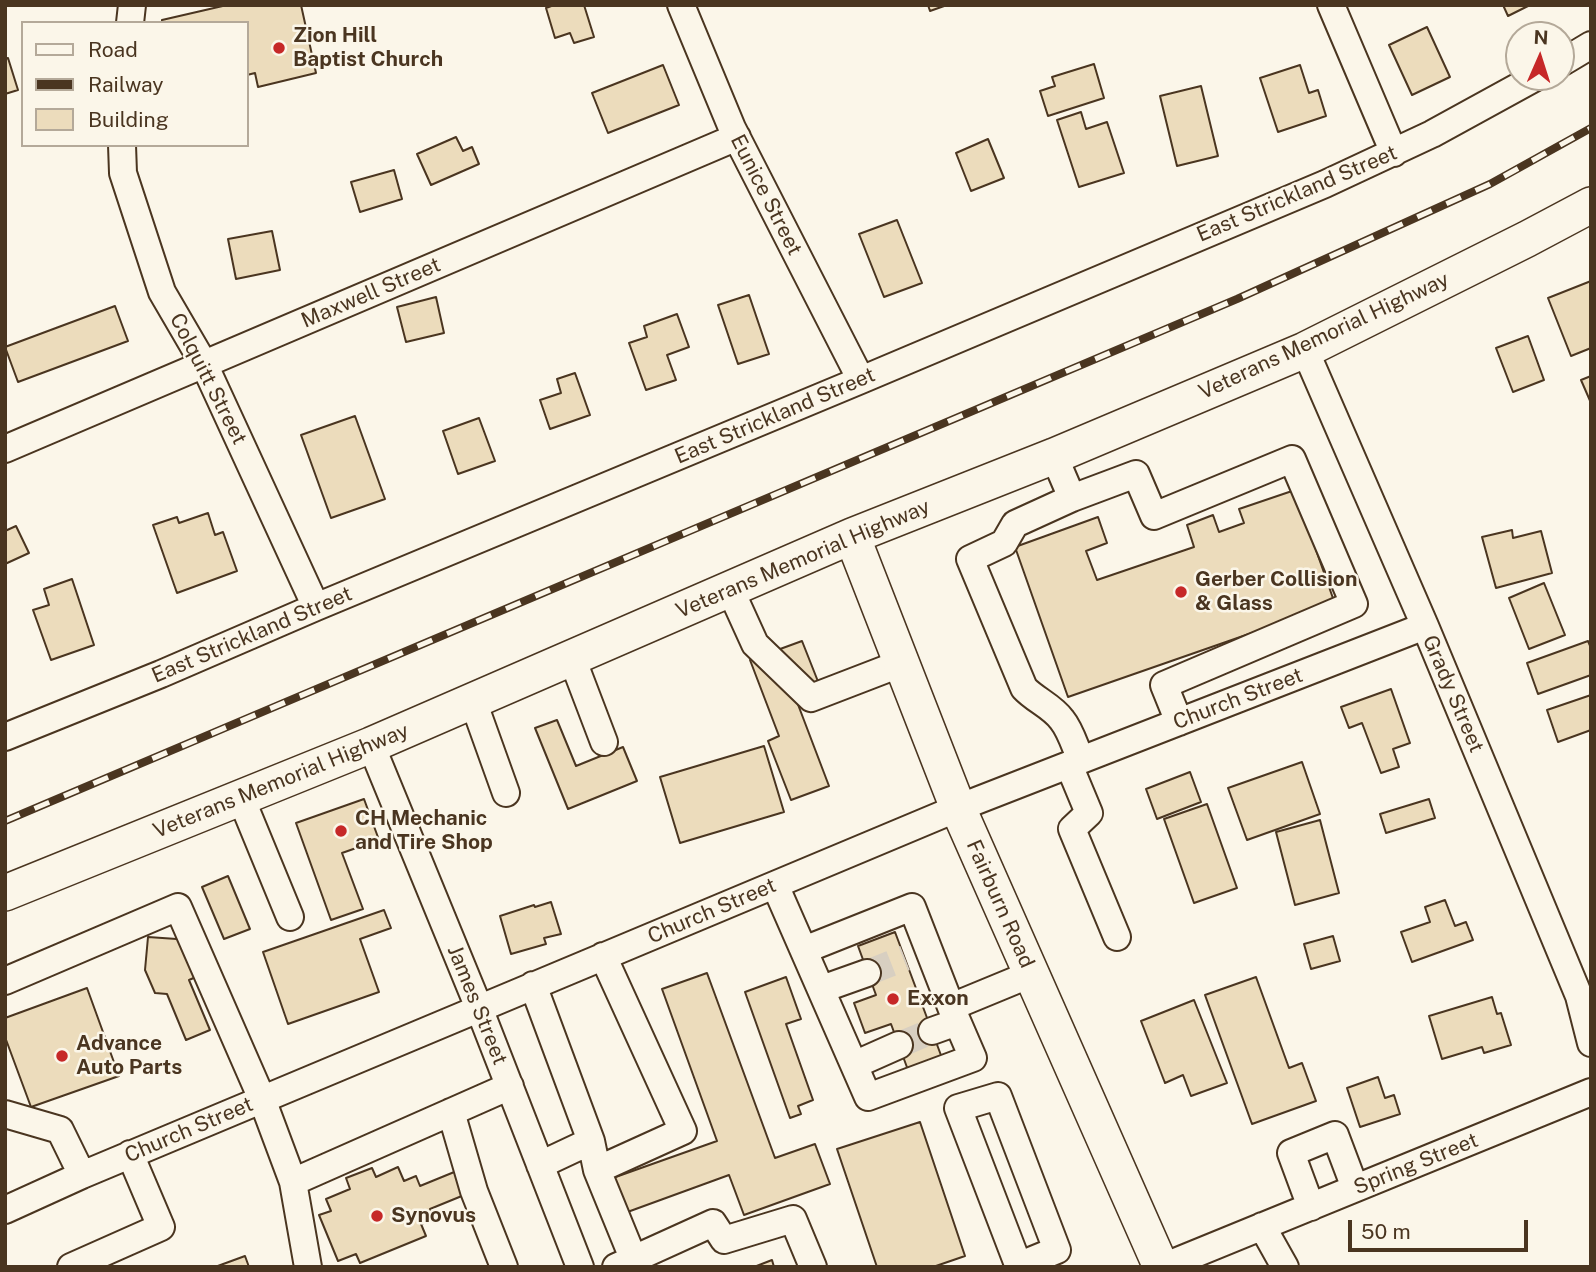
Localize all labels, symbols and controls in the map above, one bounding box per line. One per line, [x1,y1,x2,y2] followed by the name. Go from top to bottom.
[21,21,248,147] legend
[1505,21,1575,91] north arrow
[293,23,443,73] place label: Zion Hill Baptist Church
[1533,26,1549,48] text: N
[88,37,138,62] text: Road
[271,40,287,56] marker: Zion Hill Baptist Church
[88,72,164,97] text: Railway
[88,107,169,132] text: Building
[725,130,807,260] street label: Eunice Street
[1193,140,1401,248] street label: East Strickland Street
[298,252,444,334] street label: Maxwell Street
[1195,267,1453,405] street label: Veterans Memorial Highway
[164,309,252,449] street label: Colquitt Street
[671,362,879,470] street label: East Strickland Street
[672,494,934,624] street label: Veterans Memorial Highway
[1195,567,1357,617] place label: Gerber Collision & Glass
[148,581,356,689] street label: East Strickland Street
[1173,584,1189,600] marker: Gerber Collision & Glass
[1417,632,1489,756] street label: Grady Street
[1170,663,1306,735] street label: Church Street
[150,718,412,844] street label: Veterans Memorial Highway
[355,806,493,856] place label: CH Mechanic and Tire Shop
[333,823,349,839] marker: CH Mechanic and Tire Shop
[961,836,1039,972] street label: Fairburn Road
[644,873,780,949] street label: Church Street
[442,941,512,1069] street label: James Street
[907,986,969,1012] place label: Exxon
[885,991,901,1007] marker: Exxon
[76,1031,182,1081] place label: Advance Auto Parts
[54,1048,70,1064] marker: Advance Auto Parts
[121,1092,257,1168] street label: Church Street
[1350,1128,1482,1200] street label: Spring Street
[391,1203,476,1229] place label: Synovus
[1351,1206,1531,1250] scale bar
[369,1208,385,1224] marker: Synovus
[1361,1219,1411,1244] text: 50 m

